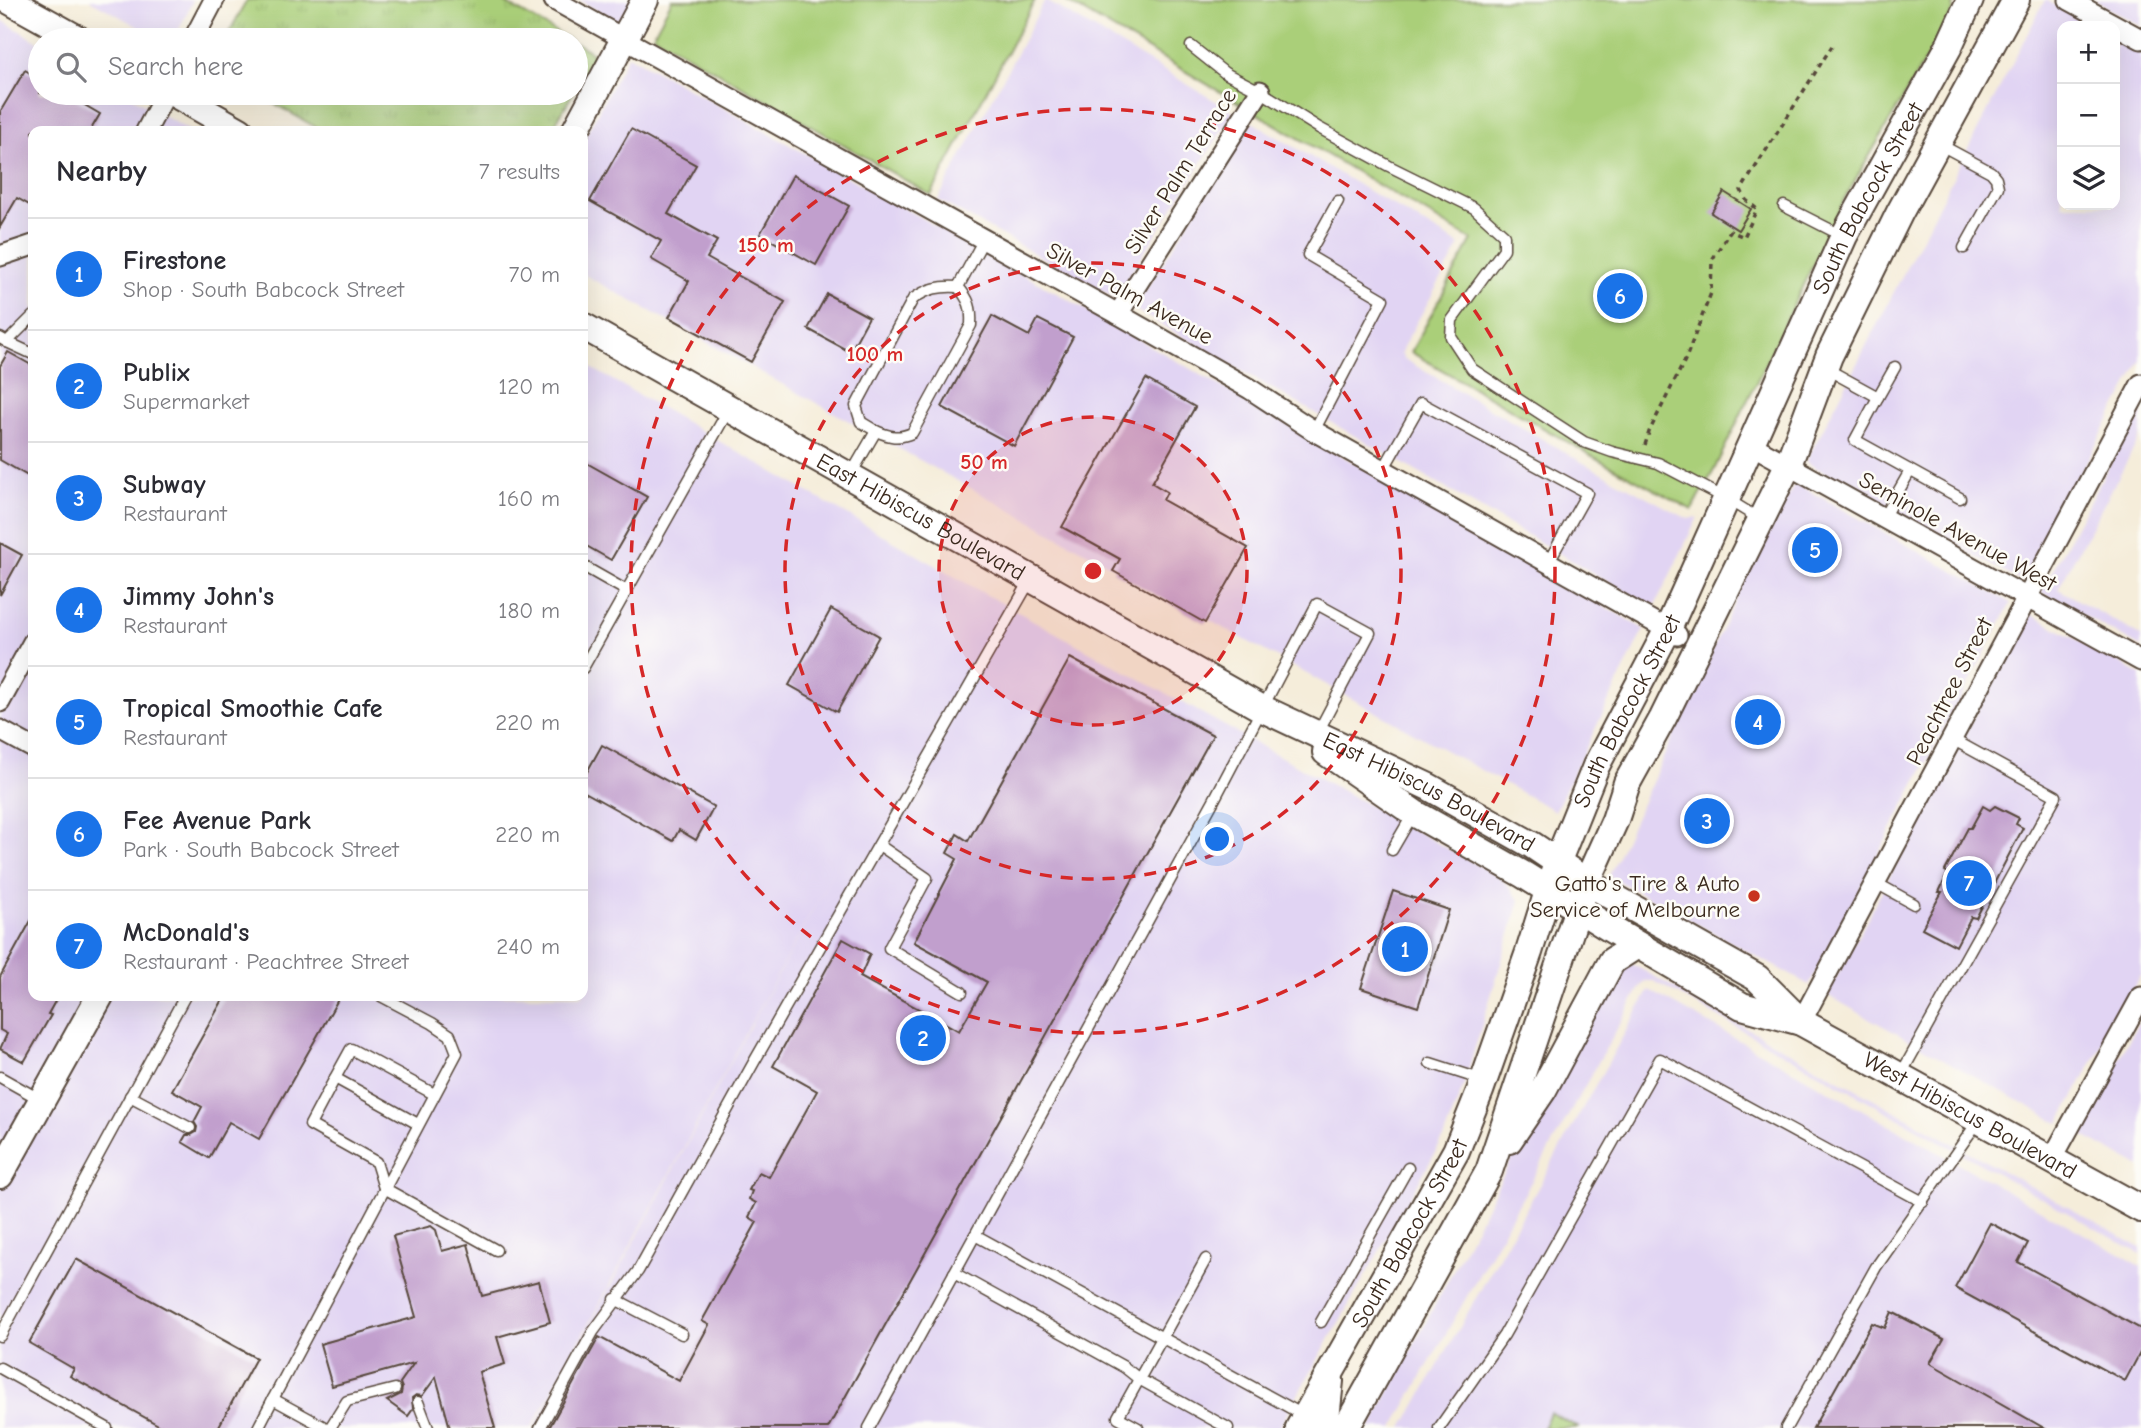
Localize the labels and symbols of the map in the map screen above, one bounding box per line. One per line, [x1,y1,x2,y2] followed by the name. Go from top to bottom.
[1119,84,1242,259] street label: Silver Palm Terrace
[1807,97,1930,298] street label: South Babcock Street
[738,233,794,257] text: 150 m
[1042,237,1218,350] street label: Silver Palm Avenue
[1597,270,1643,322] pin: 6
[847,342,903,366] text: 100 m
[812,447,1030,586] street label: East Hibiscus Boulevard
[960,450,1008,474] text: 50 m
[1854,466,2062,598] street label: Seminole Avenue West
[1792,524,1838,576] pin: 5
[1081,559,1105,583] centre of rings
[1568,609,1687,812] street label: South Babcock Street
[1901,612,1999,770] street label: Peachtree Street
[1735,696,1781,748] pin: 4
[1319,726,1540,858] street label: East Hibiscus Boulevard
[1684,795,1730,847] pin: 3
[1200,822,1234,856] your location
[1946,857,1992,909] pin: 7
[1530,870,1740,923] place label: Gatto's Tire & Auto Service of Melbourne
[1746,888,1762,904] marker: Gatto's Tire & Auto Service of Melbourne
[1382,923,1428,975] pin: 1
[900,1012,946,1064] pin: 2
[1859,1046,2081,1185] street label: West Hibiscus Boulevard
[1346,1134,1474,1332] street label: South Babcock Street

